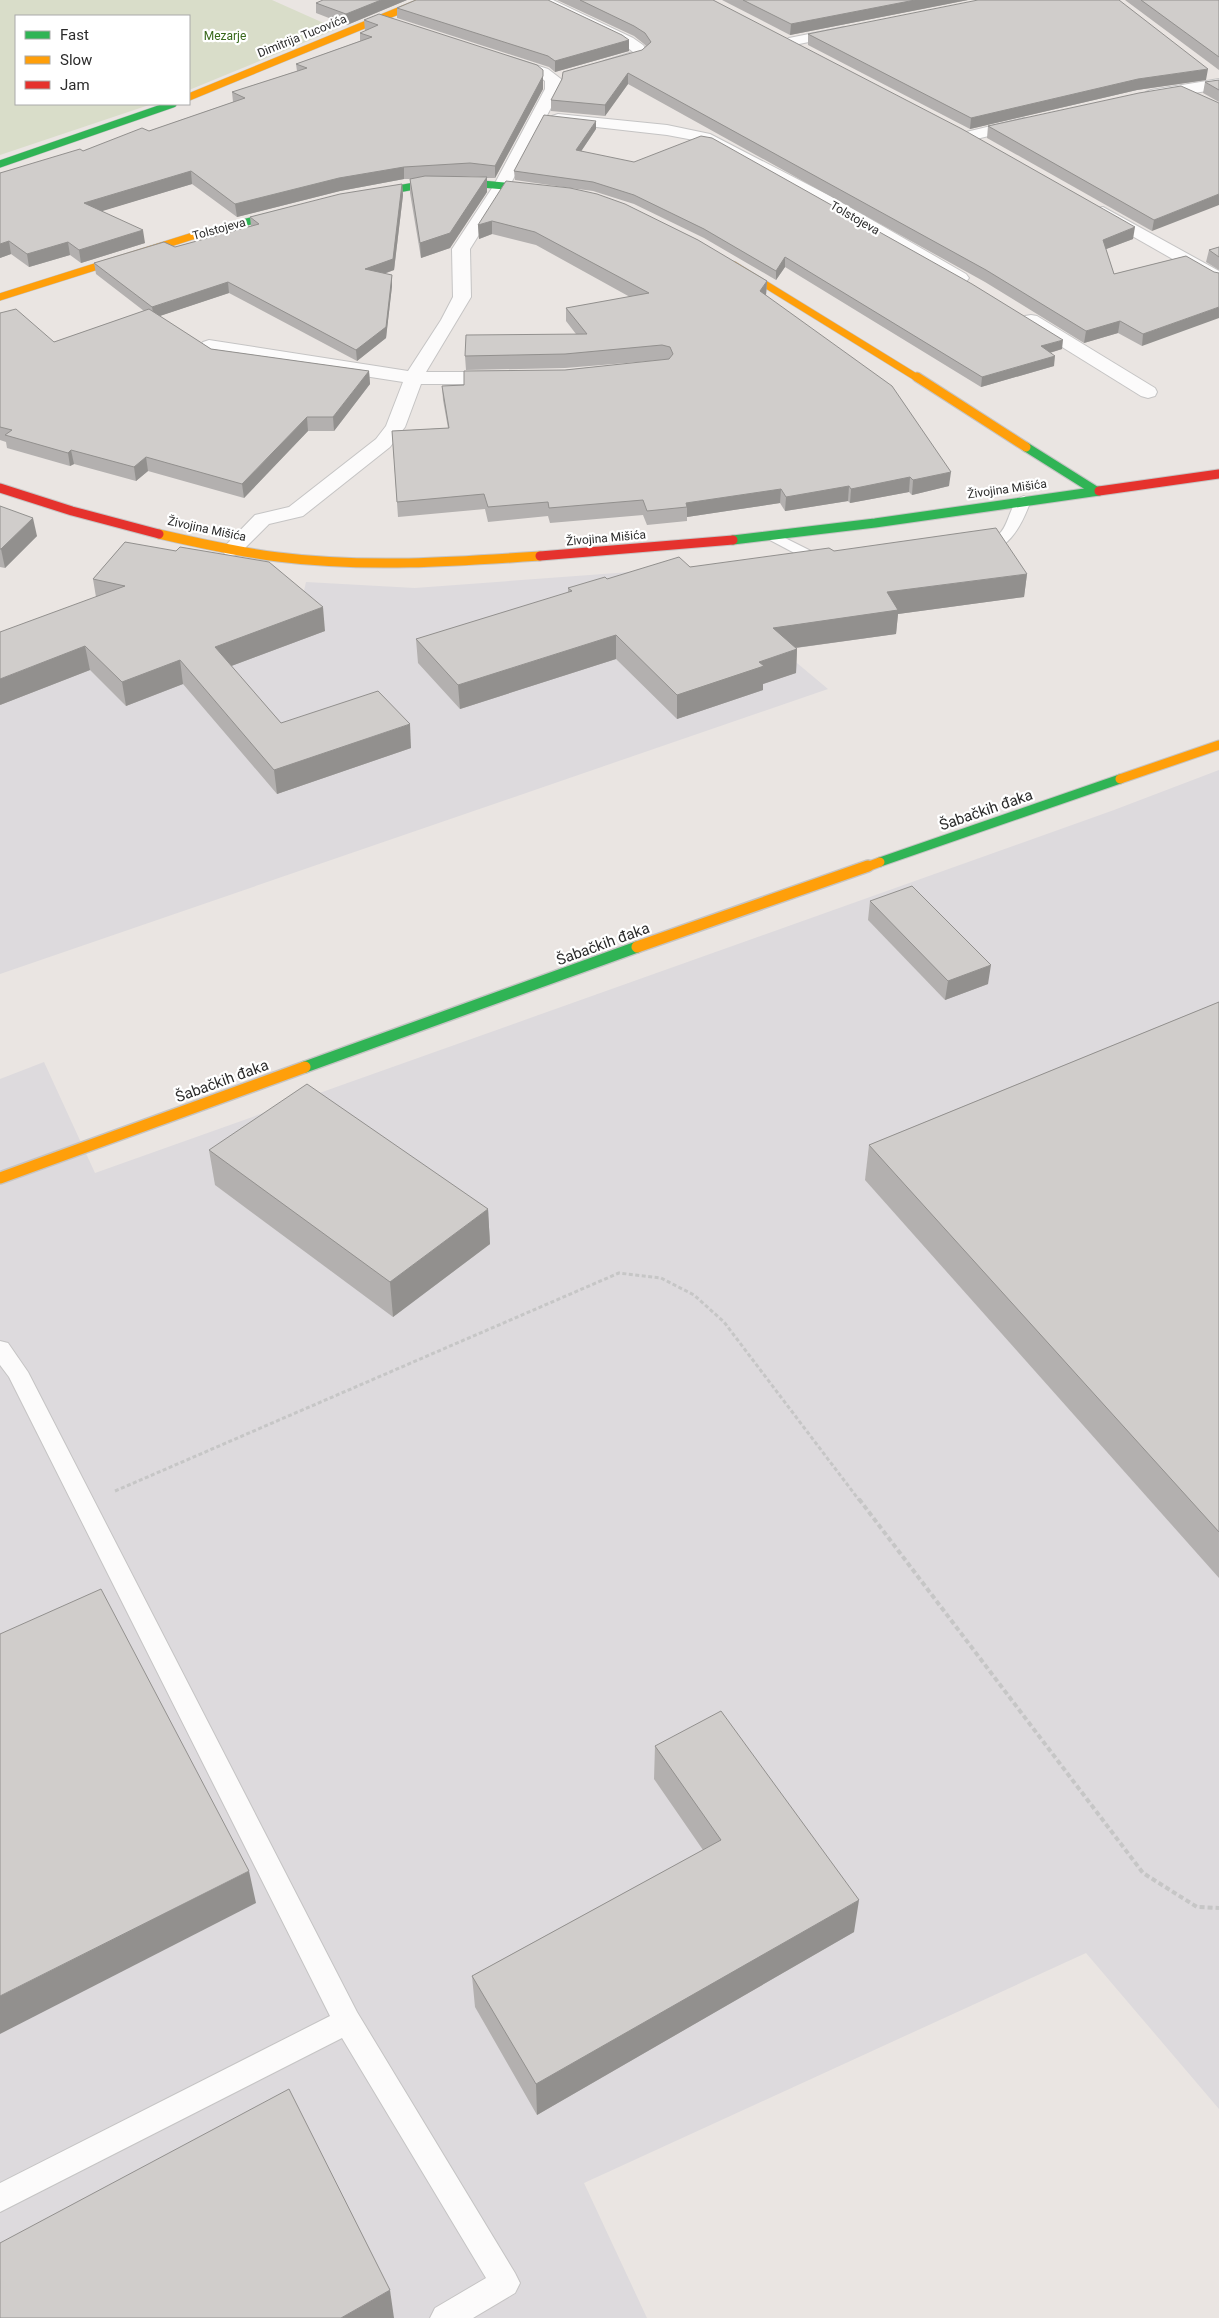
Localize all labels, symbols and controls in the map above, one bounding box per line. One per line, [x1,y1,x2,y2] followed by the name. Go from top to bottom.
[255,12,349,60] street label: Dimitrija Tucovića
[15,15,190,105] legend
[60,26,89,44] text: Fast
[204,29,246,43] park label: Mezarje
[60,51,92,69] text: Slow
[60,76,90,94] text: Jam
[828,198,882,238] street label: Tolstojeva
[191,215,247,243] street label: Tolstojeva
[966,476,1048,501] street label: Živojina Mišića
[166,513,248,544] street label: Živojina Mišića
[565,527,646,548] street label: Živojina Mišića
[937,786,1035,834] street label: Šabačkih đaka
[554,919,652,969] street label: Šabačkih đaka
[173,1056,271,1106] street label: Šabačkih đaka

